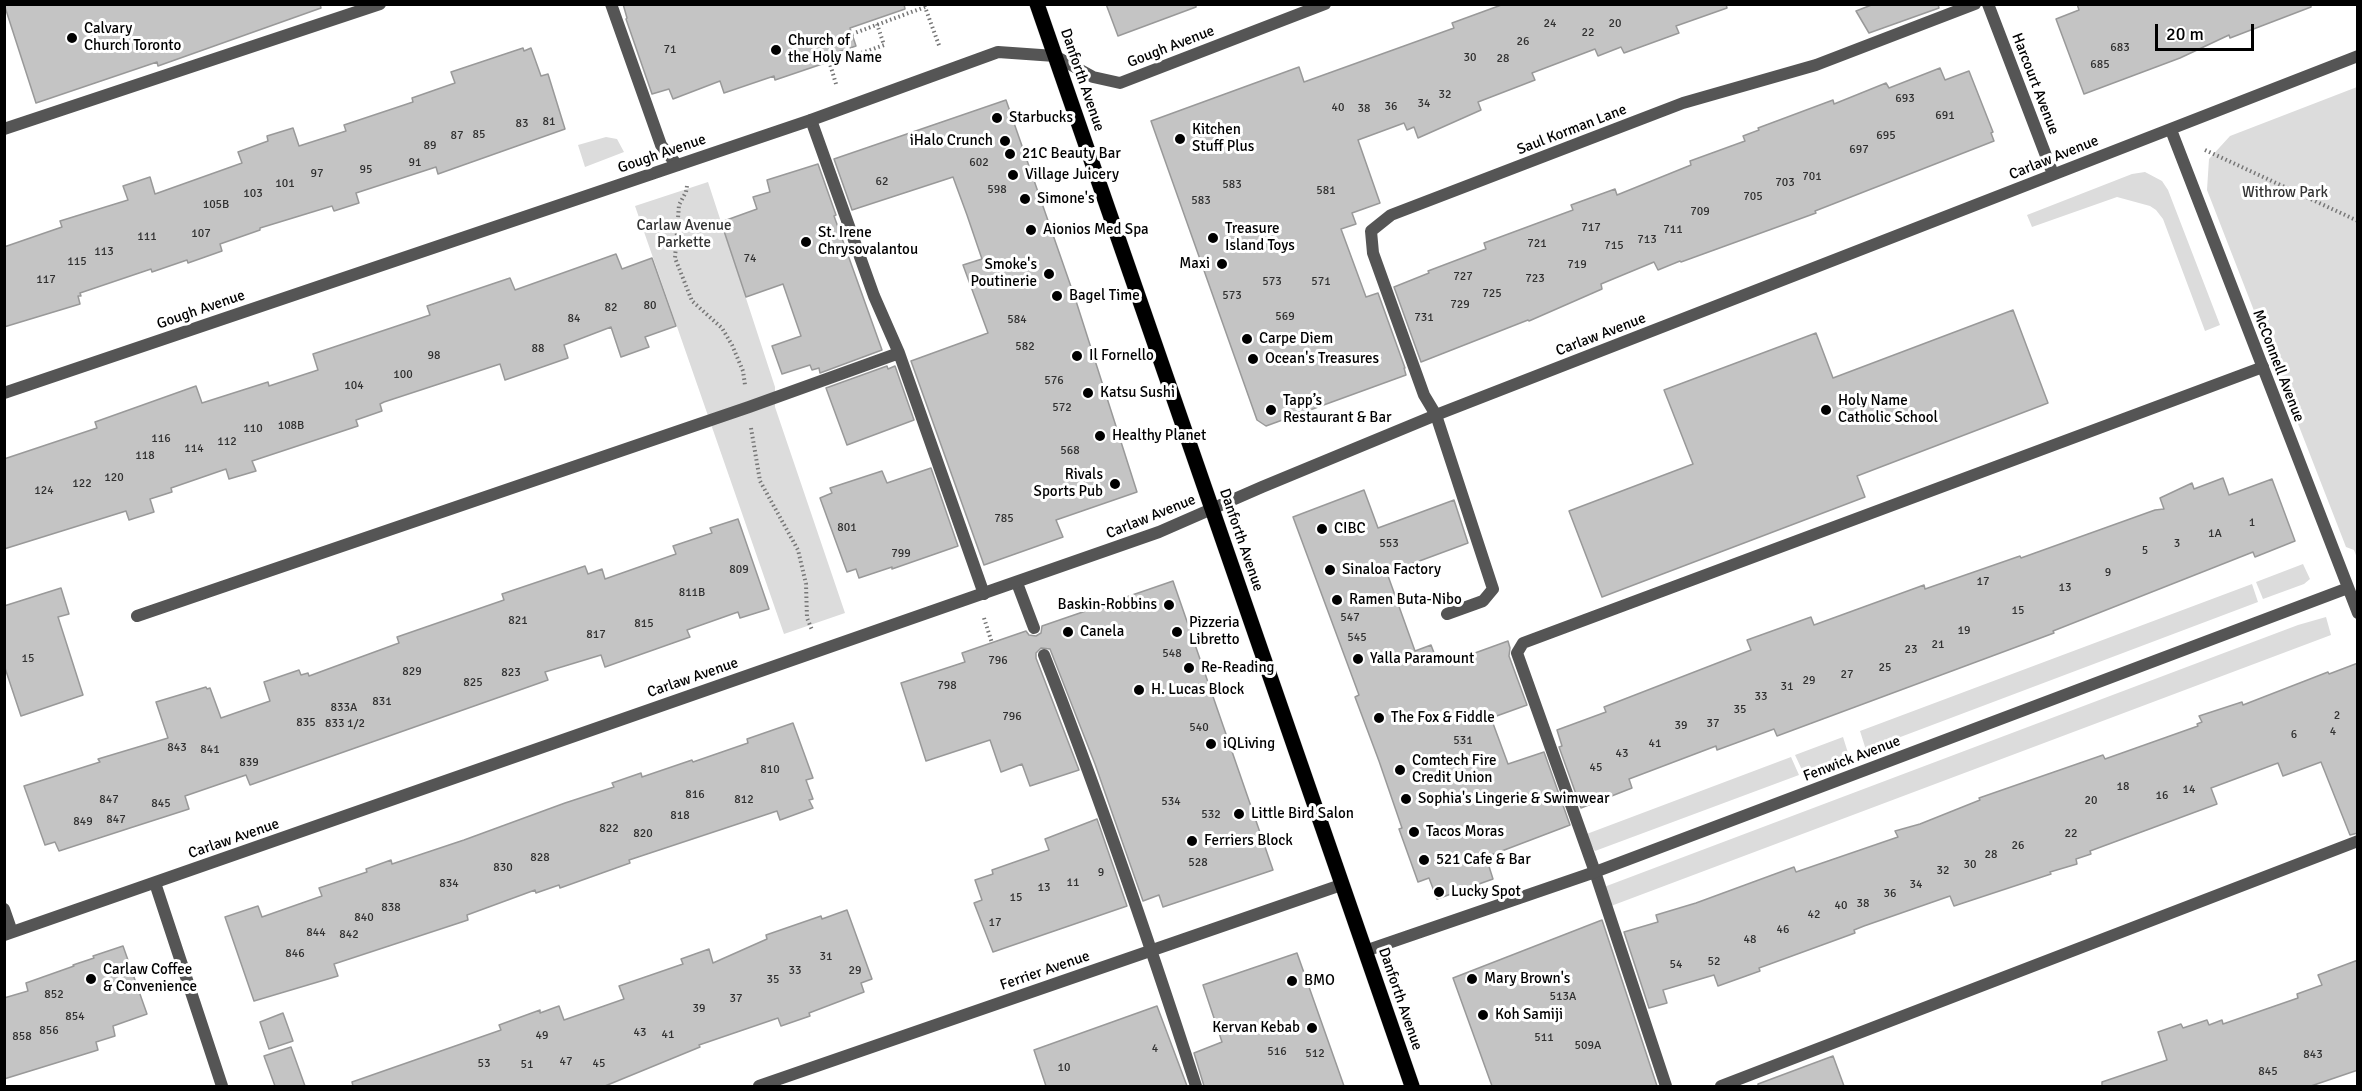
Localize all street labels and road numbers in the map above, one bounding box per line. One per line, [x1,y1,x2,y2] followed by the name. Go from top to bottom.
[1125,22,1217,72] street label: Gough Avenue
[1056,26,1108,134] street label: Danforth Avenue
[2007,31,2063,137] street label: Harcourt Avenue
[1515,101,1629,159] street label: Saul Korman Lane
[616,131,708,177] street label: Gough Avenue
[2007,132,2101,184] street label: Carlaw Avenue
[155,287,247,333] street label: Gough Avenue
[2248,307,2308,425] street label: McConnell Avenue
[1553,310,1649,360] street label: Carlaw Avenue
[1215,486,1267,594] street label: Danforth Avenue
[1104,491,1198,543] street label: Carlaw Avenue
[645,654,741,702] street label: Carlaw Avenue
[1801,732,1903,786] street label: Fenwick Avenue
[186,815,282,863] street label: Carlaw Avenue
[1374,945,1426,1053] street label: Danforth Avenue
[998,947,1092,995] street label: Ferrier Avenue

